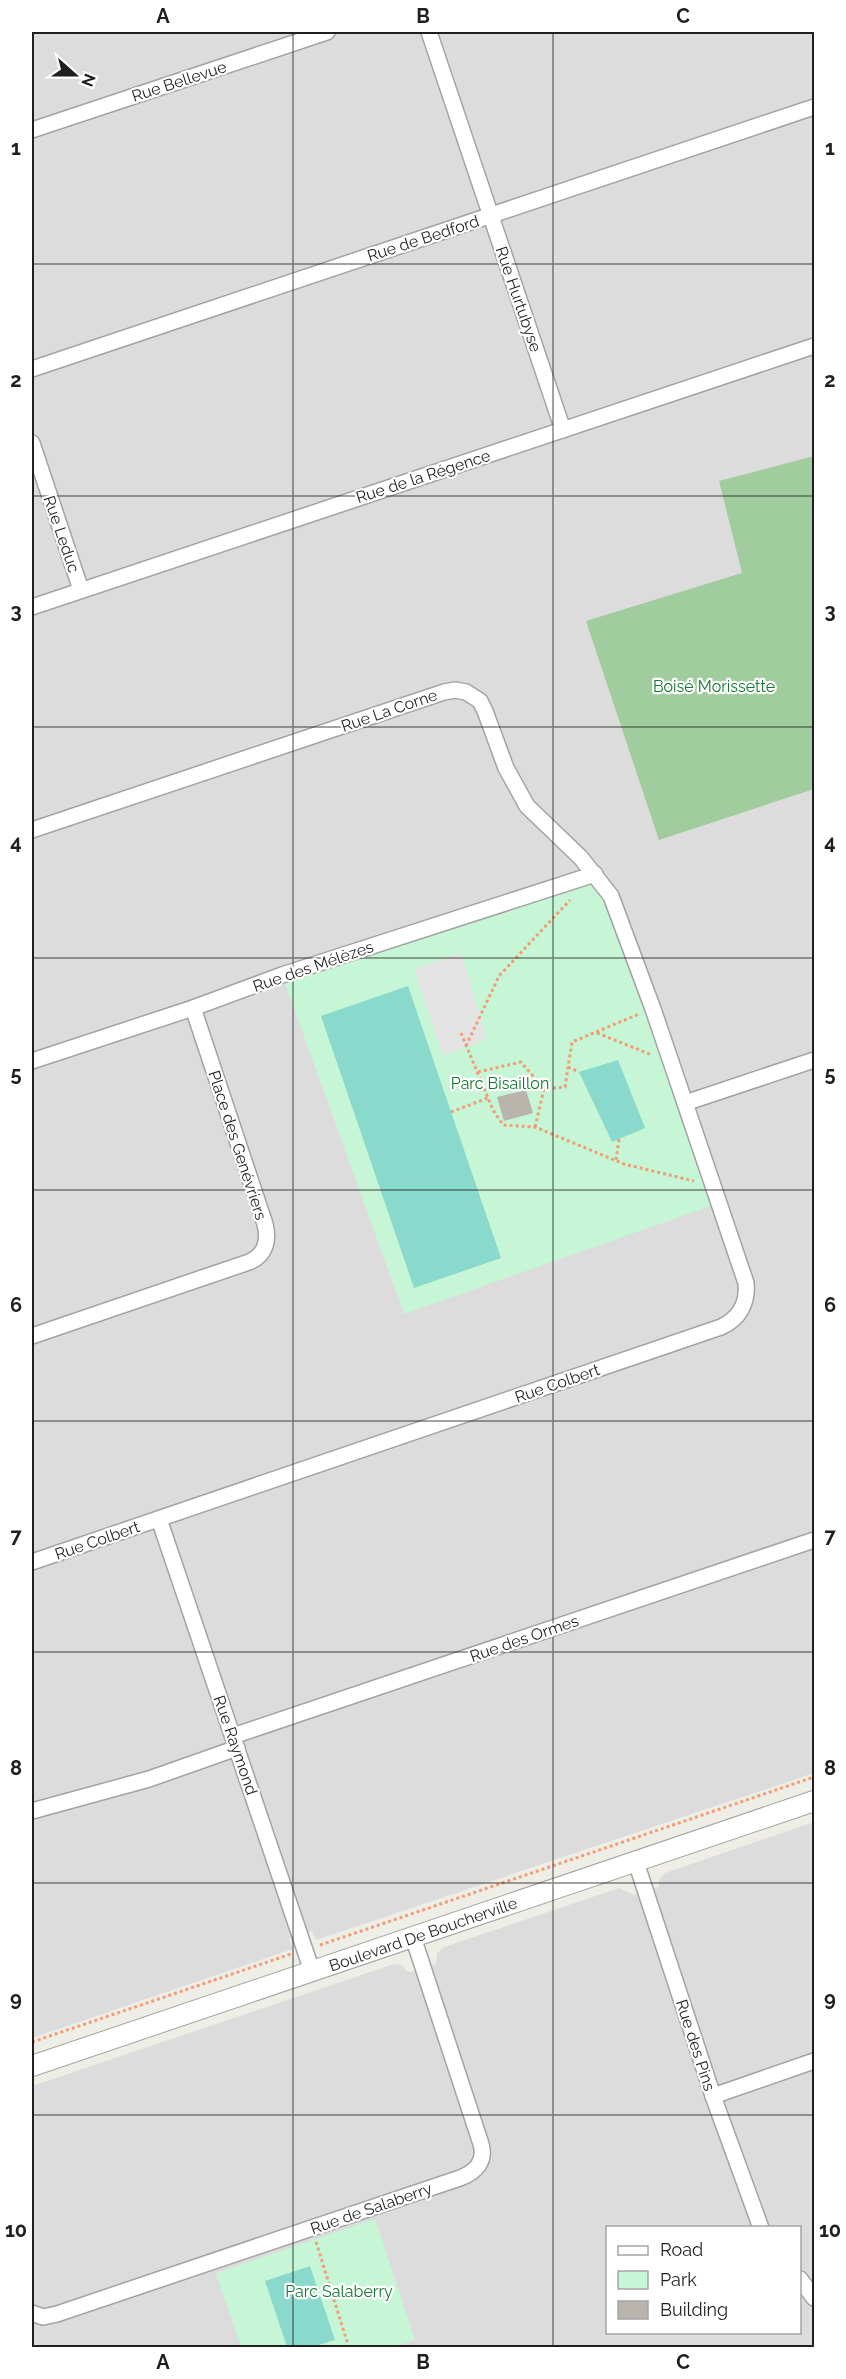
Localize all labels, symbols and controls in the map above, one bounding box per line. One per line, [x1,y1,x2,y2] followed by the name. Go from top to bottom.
[156,4,170,28] text: A
[416,4,430,28] text: B
[676,4,690,28] text: C
[45,45,105,105] north arrow
[129,57,229,106] street label: Rue Bellevue
[77,71,100,89] text: N
[11,136,21,160] text: 1
[825,136,835,160] text: 1
[365,211,482,266] street label: Rue de Bedford
[492,244,545,354] street label: Rue Hurtubyse
[10,368,22,392] text: 2
[824,368,836,392] text: 2
[354,446,493,507] street label: Rue de la Régence
[40,493,84,575] street label: Rue Leduc
[10,599,22,623] text: 3
[824,599,836,623] text: 3
[653,677,775,696] park label: Boisé Morissette
[339,685,440,736] street label: Rue La Corne
[10,830,22,854] text: 4
[824,830,836,854] text: 4
[250,937,376,996] street label: Rue des Mélèzes
[10,1062,22,1086] text: 5
[824,1062,836,1086] text: 5
[204,1068,271,1223] street label: Place des Genévriers
[451,1074,549,1093] park label: Parc Bisaillon
[10,1293,22,1317] text: 6
[824,1293,836,1317] text: 6
[512,1360,603,1407] street label: Rue Colbert
[52,1517,143,1564] street label: Rue Colbert
[10,1524,22,1548] text: 7
[824,1524,836,1548] text: 7
[467,1611,581,1666] street label: Rue des Ormes
[210,1693,261,1798] street label: Rue Raymond
[10,1756,22,1780] text: 8
[824,1756,836,1780] text: 8
[327,1893,520,1976] street label: Boulevard De Boucherville
[10,1987,22,2011] text: 9
[824,1987,836,2011] text: 9
[672,1997,719,2093] street label: Rue des Pins
[308,2179,435,2238] street label: Rue de Salaberry
[5,2218,27,2242] text: 10
[819,2218,841,2242] text: 10
[606,2226,801,2334] legend
[660,2239,703,2260] text: Road
[660,2269,697,2290] text: Park
[285,2282,393,2301] park label: Parc Salaberry
[660,2299,728,2320] text: Building
[156,2350,170,2374] text: A
[416,2350,430,2374] text: B
[676,2350,690,2374] text: C

